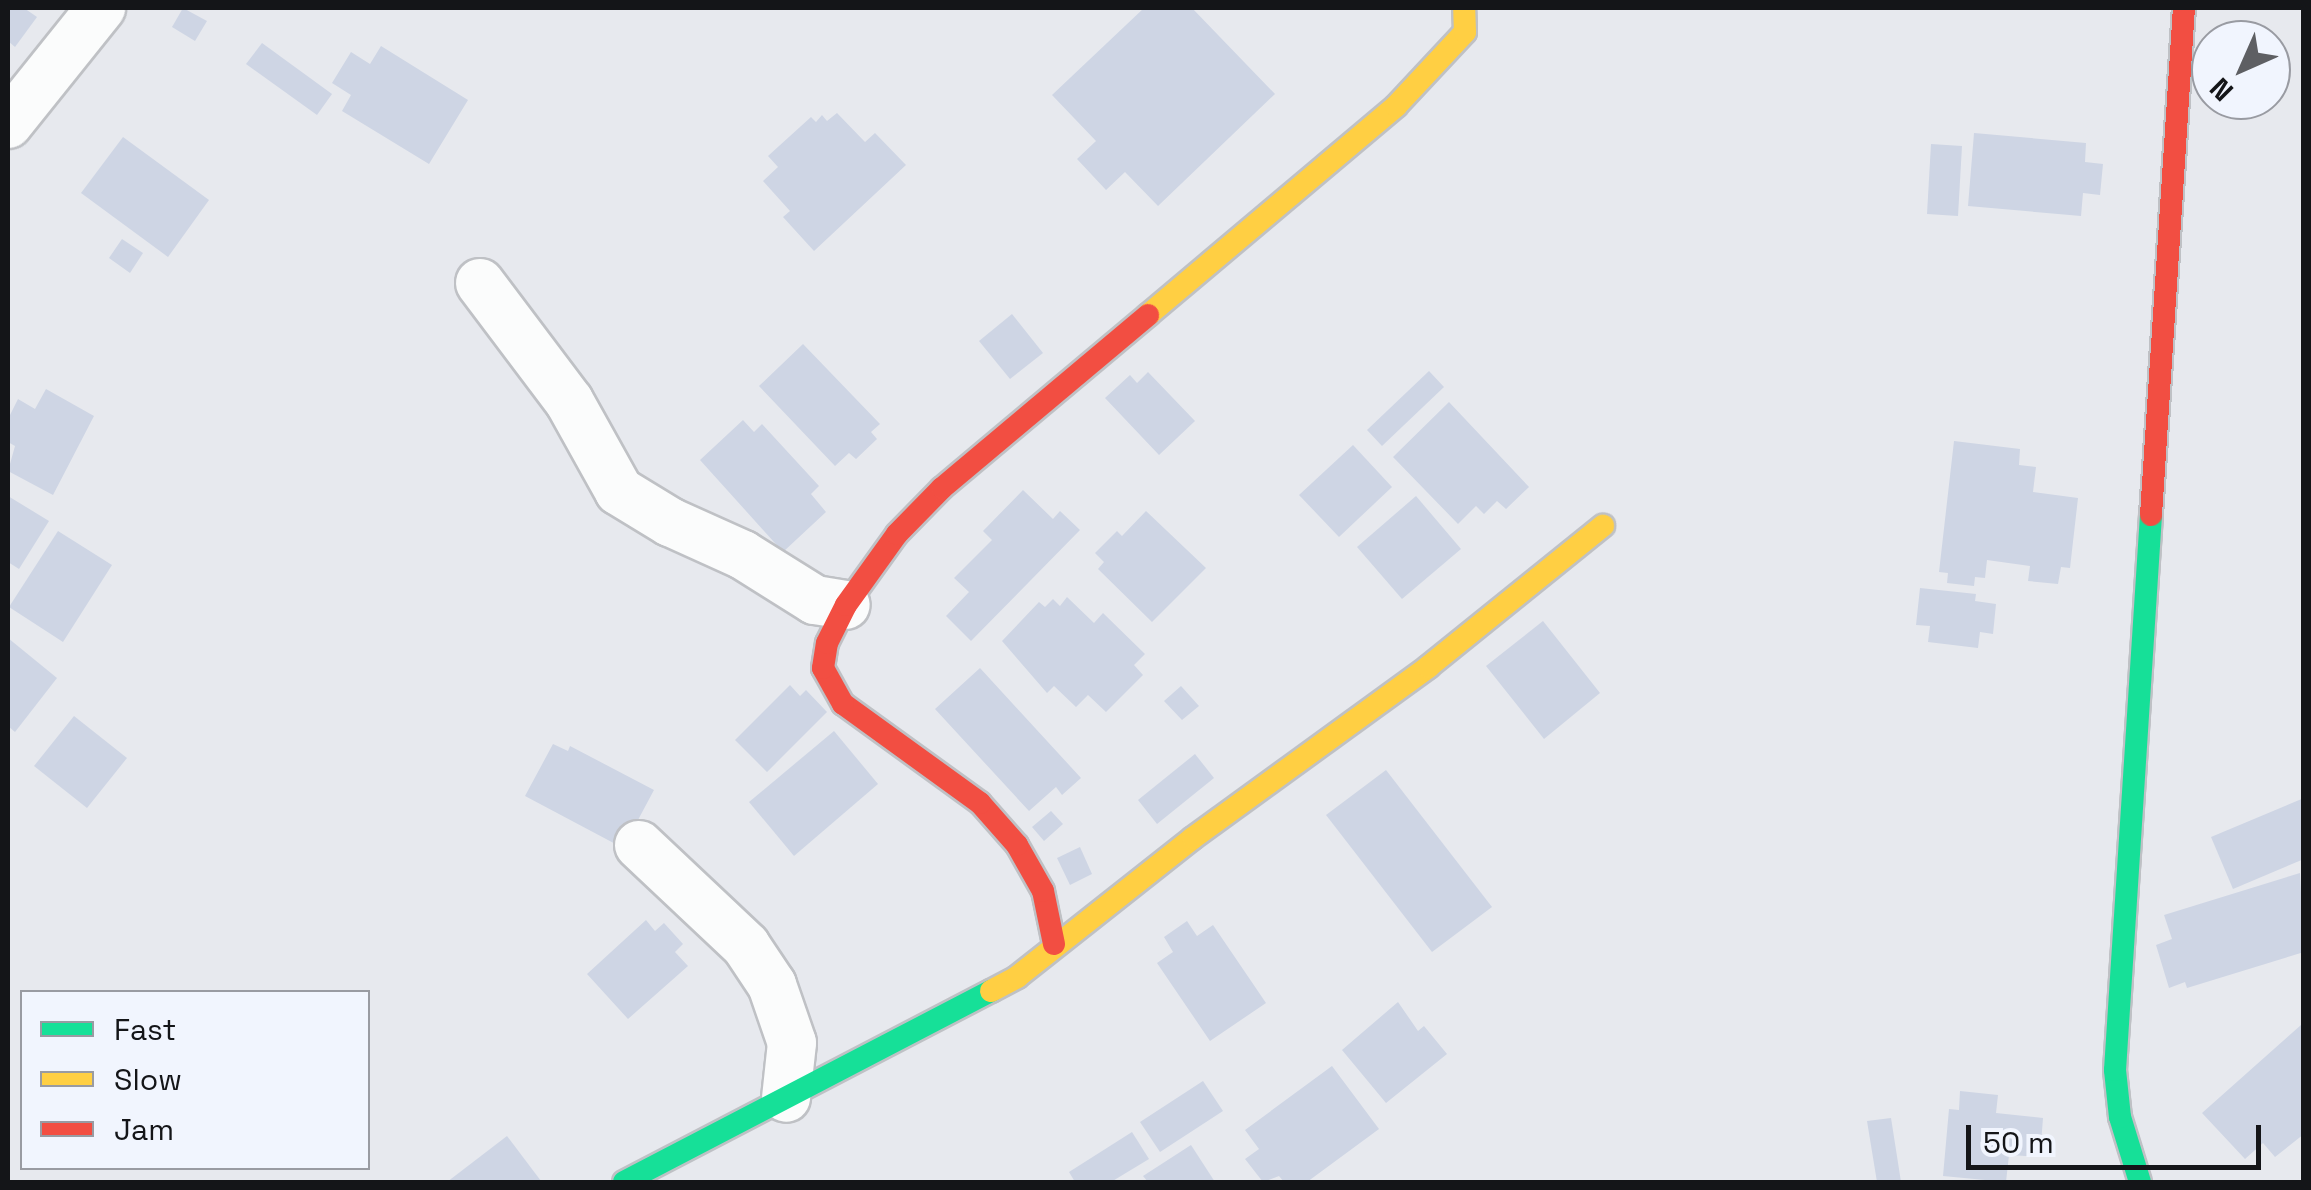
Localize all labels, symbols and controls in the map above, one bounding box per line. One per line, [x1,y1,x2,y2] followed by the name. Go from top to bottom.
[2191,20,2291,120] north arrow
[2202,70,2241,109] text: N
[20,990,370,1170] legend
[114,1010,176,1049] text: Fast
[114,1060,182,1099] text: Slow
[1971,1105,2266,1167] scale bar
[114,1110,174,1149] text: Jam
[1983,1123,2054,1162] text: 50 m

